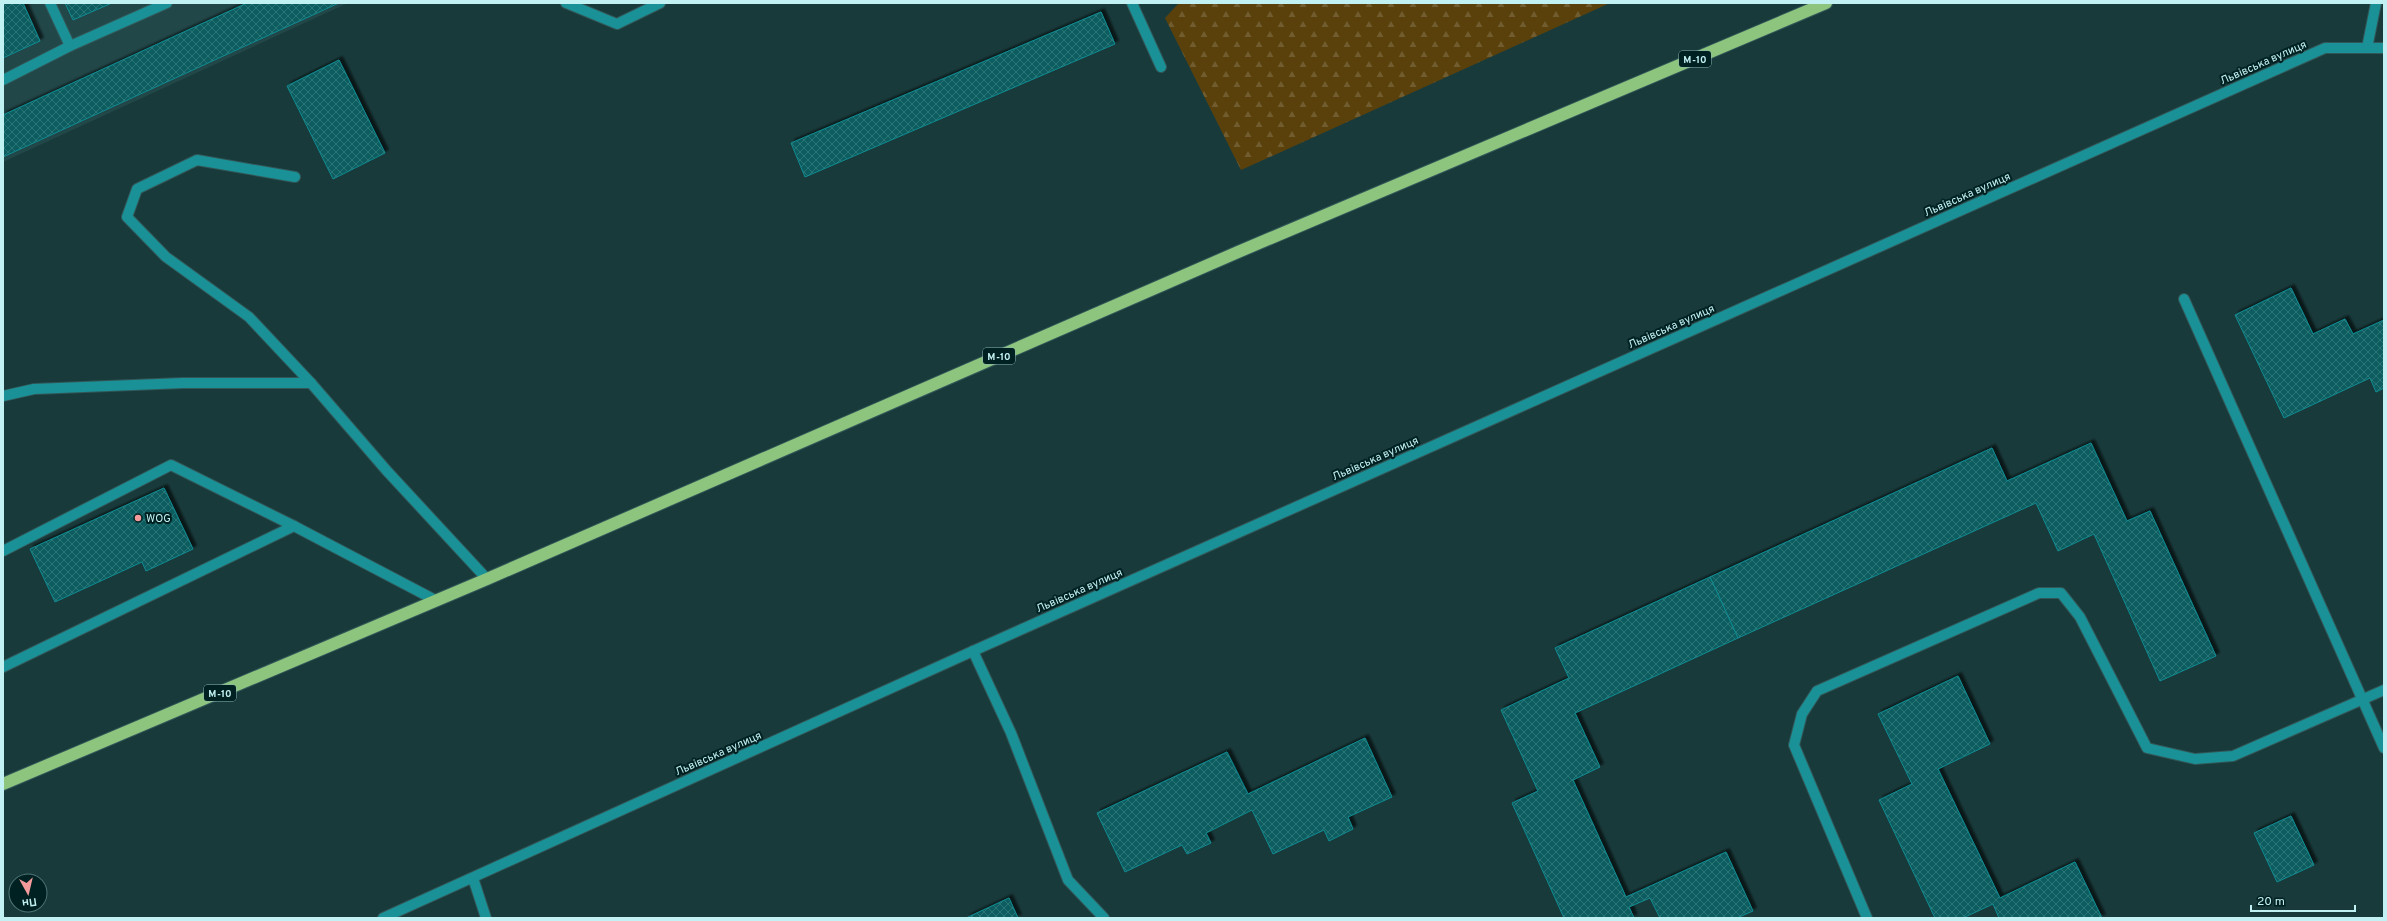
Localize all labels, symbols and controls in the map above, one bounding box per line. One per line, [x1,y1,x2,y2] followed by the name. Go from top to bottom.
[2218,38,2309,88] street label: Львівська вулиця
[1679,51,1711,67] road number: М-10
[1922,170,2013,220] street label: Львівська вулиця
[1626,302,1717,352] street label: Львівська вулиця
[983,348,1015,364] road number: М-10
[1330,434,1421,484] street label: Львівська вулиця
[146,512,171,526] place label: WOG
[133,513,143,523] marker: WOG
[1034,566,1125,616] street label: Львівська вулиця
[204,685,236,701] road number: М-10
[673,729,764,779] street label: Львівська вулиця
[8,873,48,913] north arrow
[2251,887,2355,913] scale bar
[21,894,38,910] text: Пн
[2257,894,2285,910] text: 20 m

